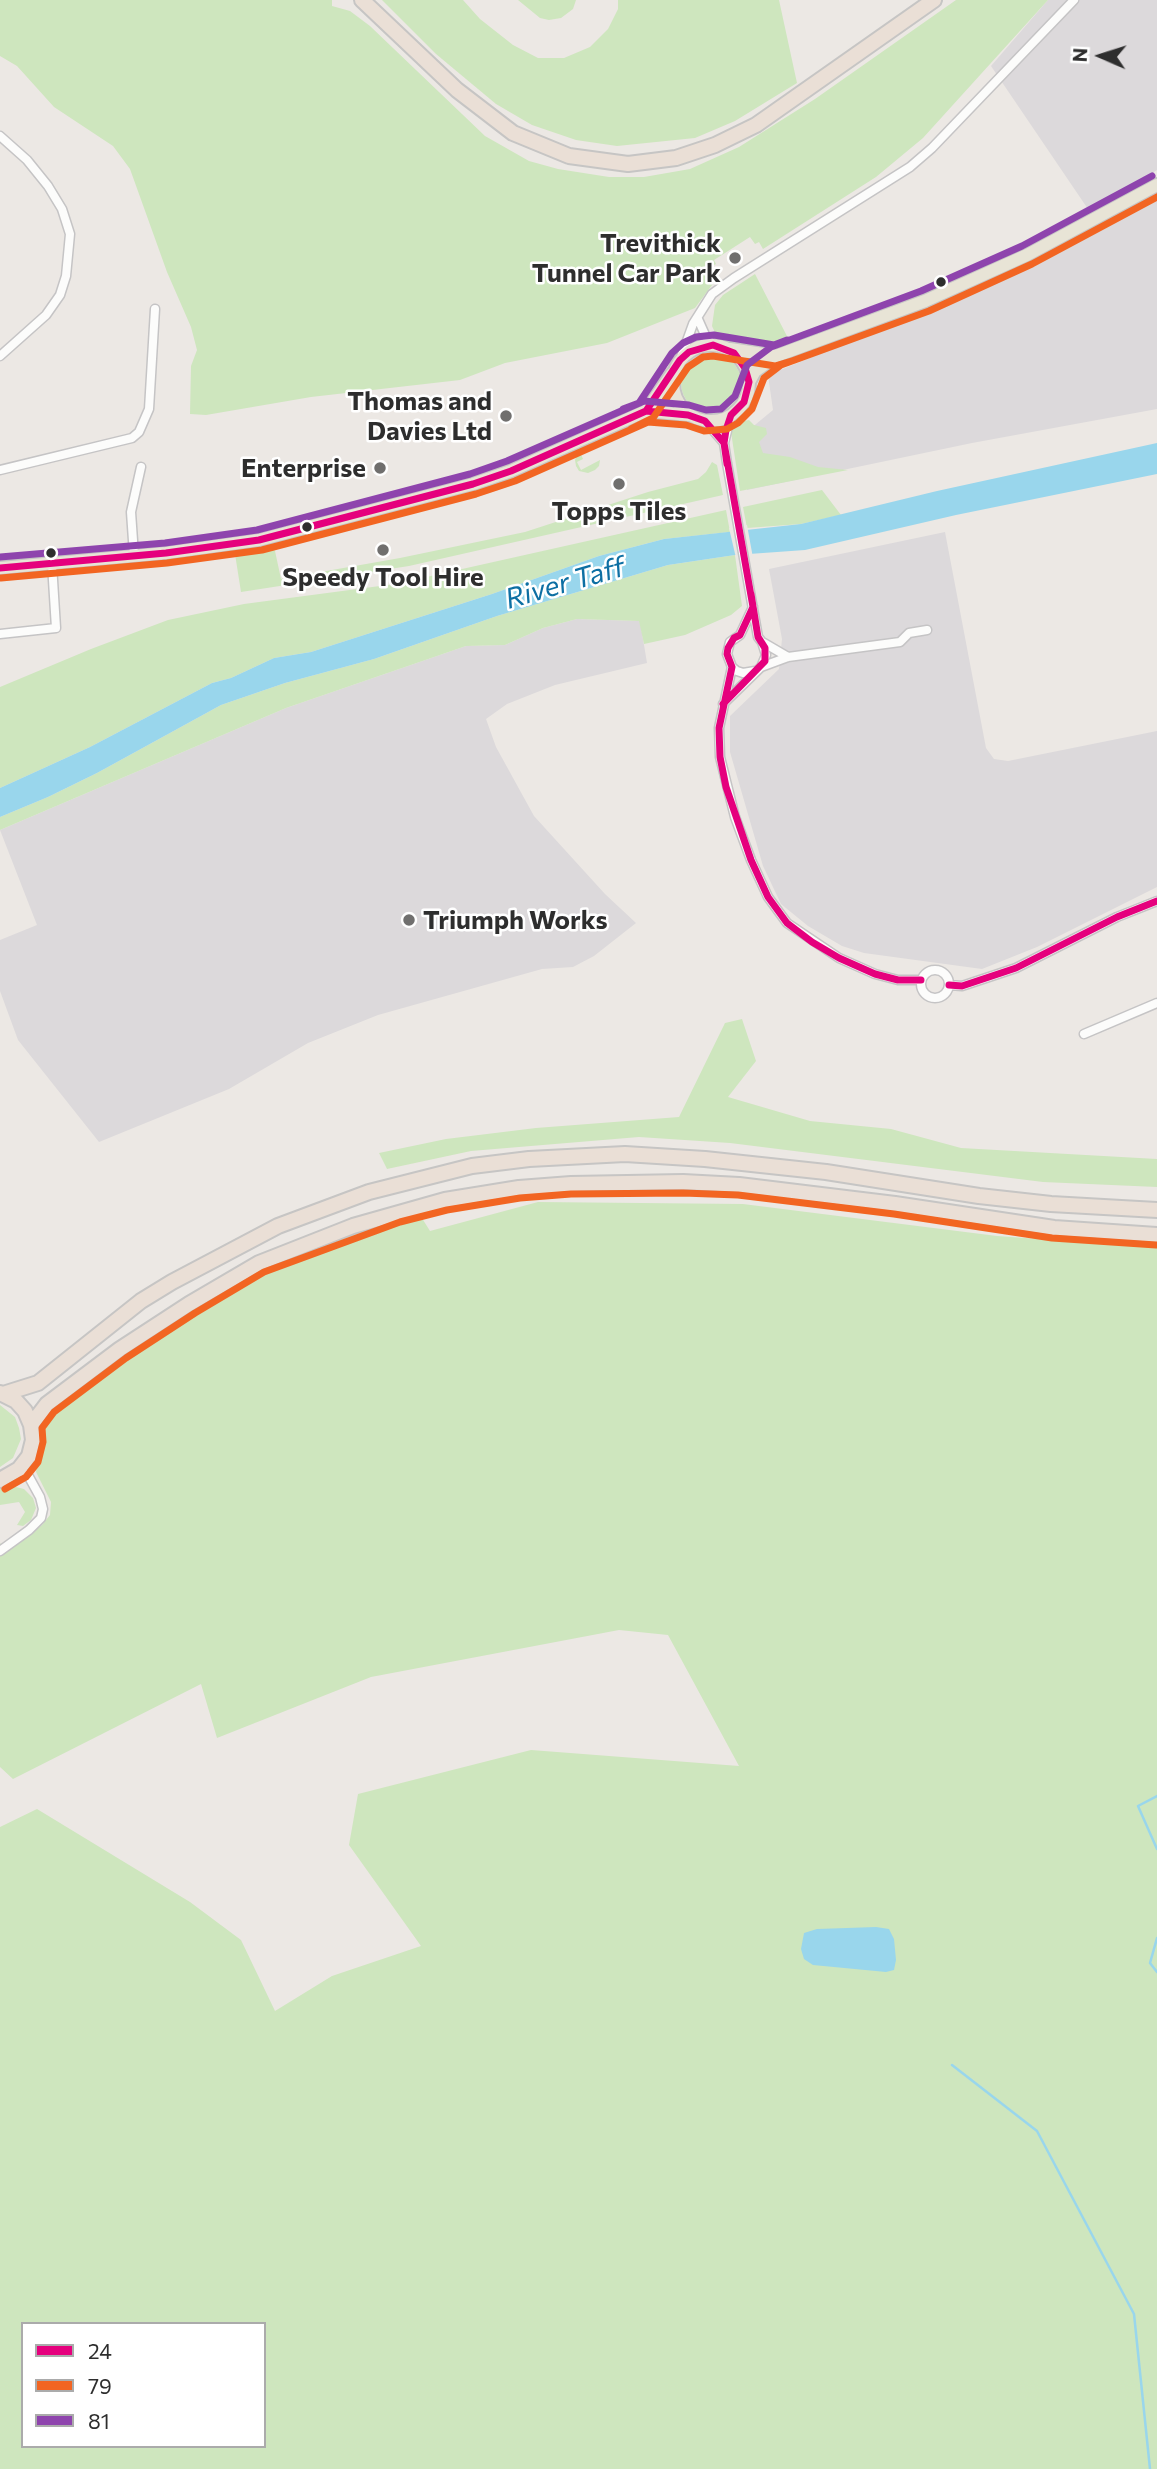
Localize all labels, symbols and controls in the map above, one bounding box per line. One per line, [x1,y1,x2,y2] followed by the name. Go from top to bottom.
[1066,21,1136,91] north arrow
[1068,47,1091,63] text: N
[532,227,721,288] place label: Trevithick Tunnel Car Park
[727,250,743,266] marker: Trevithick Tunnel Car Park
[934,275,948,289] unlabelled marker
[347,385,492,446] place label: Thomas and Davies Ltd
[498,408,514,424] marker: Thomas and Davies Ltd
[241,452,366,484] place label: Enterprise
[372,460,388,476] marker: Enterprise
[611,476,627,492] marker: Topps Tiles
[552,495,686,527] place label: Topps Tiles
[300,520,314,534] unlabelled marker
[375,542,391,558] marker: Speedy Tool Hire
[44,546,58,560] unlabelled marker
[501,550,629,616] water label: River Taff
[282,561,484,593] place label: Speedy Tool Hire
[423,904,608,936] place label: Triumph Works
[401,912,417,928] marker: Triumph Works
[21,2322,266,2448] legend
[88,2338,112,2363] text: 24
[88,2373,112,2398] text: 79
[88,2408,110,2433] text: 81

